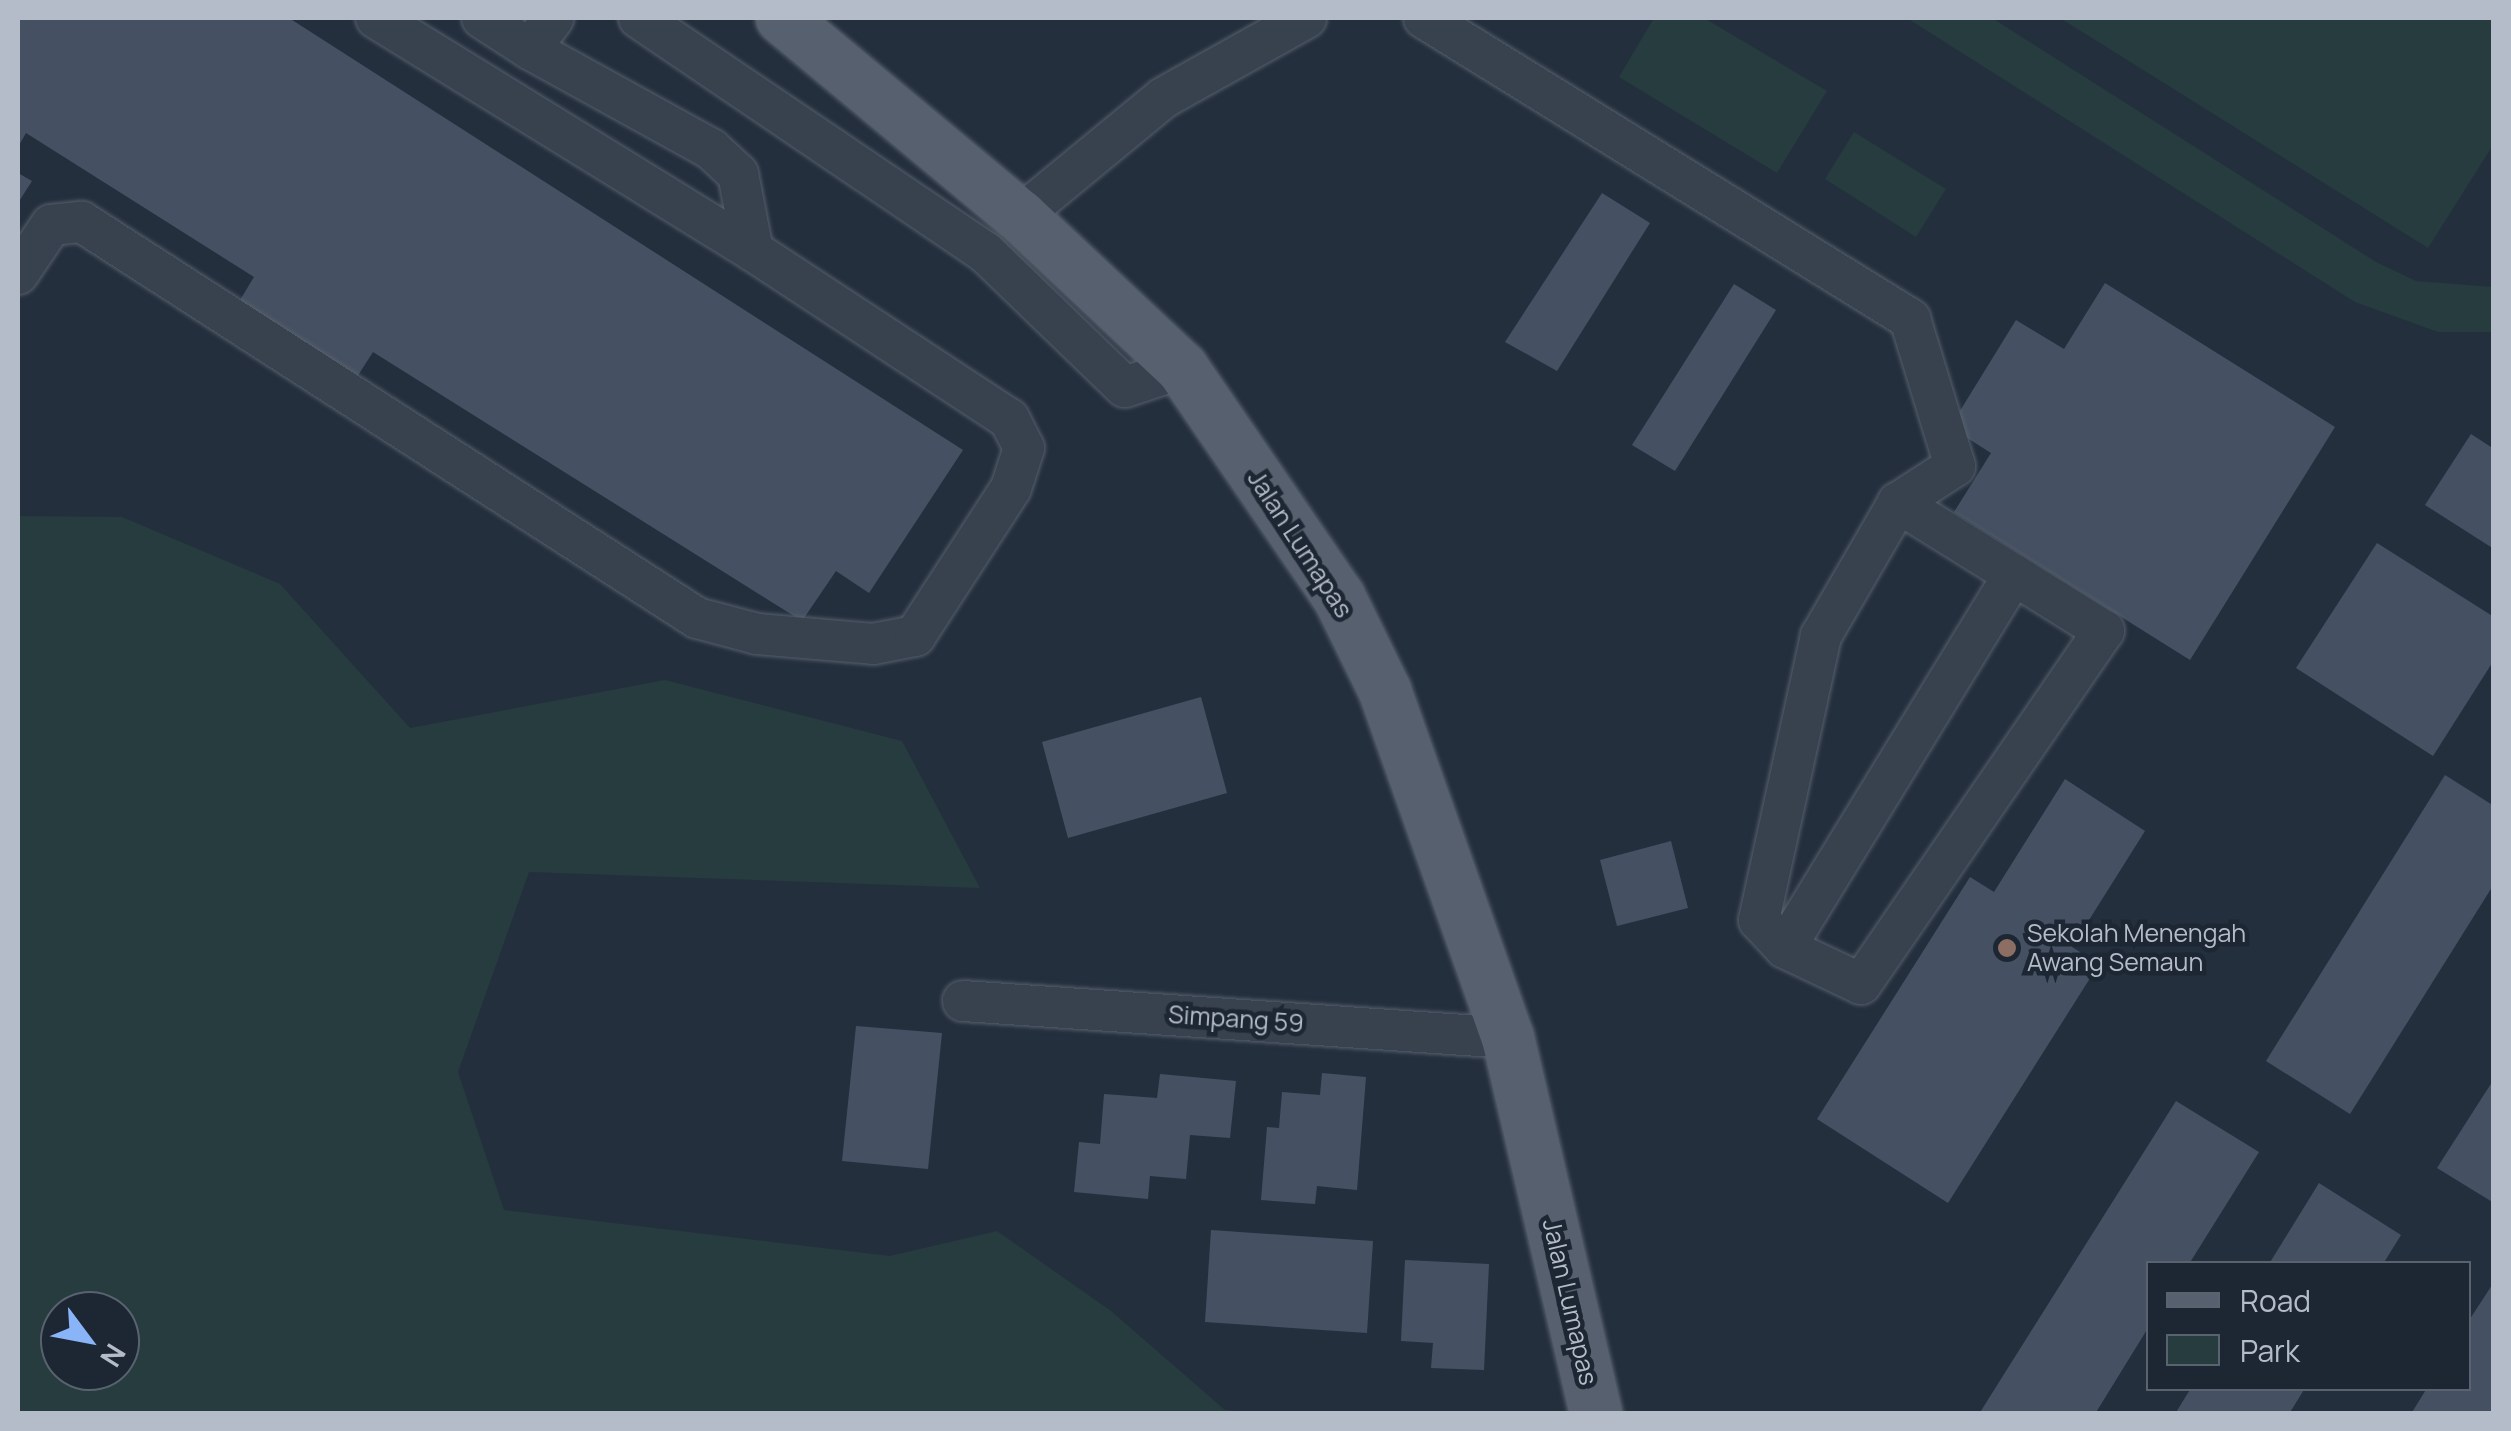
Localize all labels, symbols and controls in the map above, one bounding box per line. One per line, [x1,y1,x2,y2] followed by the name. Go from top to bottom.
[1241,465,1359,623] street label: Jalan Lumapas
[2027,919,2246,978] place label: Sekolah Menengah Awang Semaun
[1996,937,2018,959] marker: Sekolah Menengah Awang Semaun
[1167,999,1305,1039] street label: Simpang 59
[1536,1216,1604,1388] street label: Jalan Lumapas
[2146,1261,2471,1391] legend
[2240,1280,2311,1321] text: Road
[40,1291,140,1391] north arrow
[2240,1330,2300,1371] text: Park
[92,1337,135,1374] text: N

